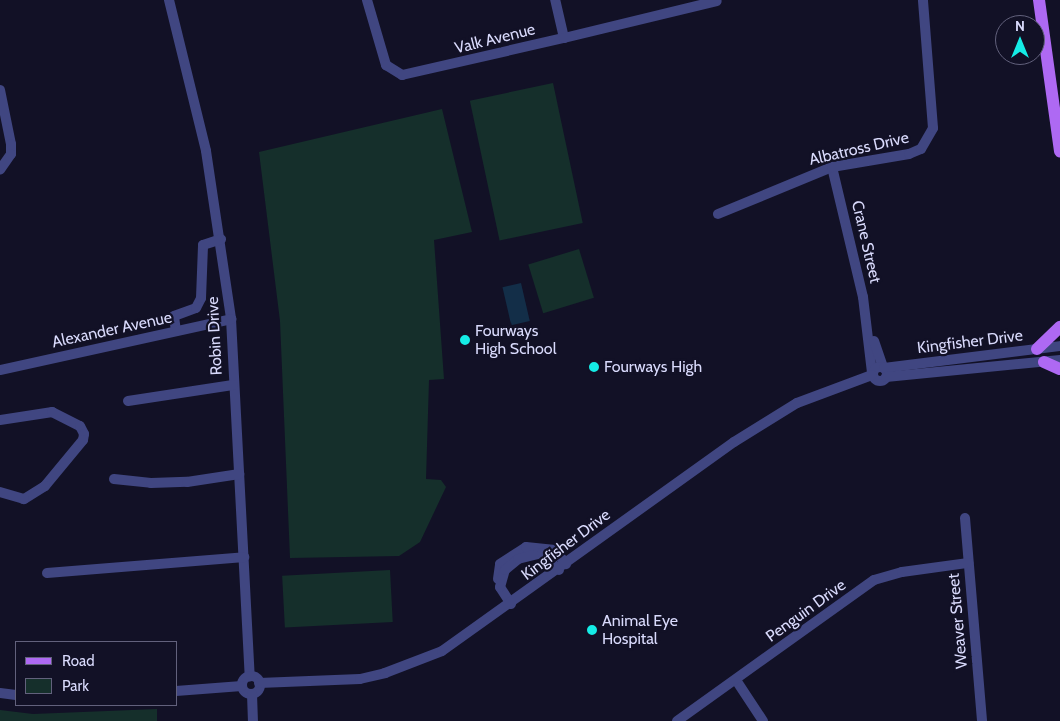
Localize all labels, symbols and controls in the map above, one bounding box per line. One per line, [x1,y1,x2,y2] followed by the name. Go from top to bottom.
[995,15,1045,65] north arrow
[1015,17,1025,35] text: N
[453,20,537,58] street label: Valk Avenue
[807,128,911,170] street label: Albatross Drive
[847,199,885,285] street label: Crane Street
[203,296,227,376] street label: Robin Drive
[50,308,174,352] street label: Alexander Avenue
[475,321,556,359] place label: Fourways High School
[916,326,1024,358] street label: Kingfisher Drive
[459,334,471,346] marker: Fourways High School
[604,357,702,377] place label: Fourways High
[588,361,600,373] marker: Fourways High
[518,505,614,585] street label: Kingfisher Drive
[944,572,972,670] street label: Weaver Street
[762,576,850,646] street label: Penguin Drive
[602,611,678,649] place label: Animal Eye Hospital
[586,624,598,636] marker: Animal Eye Hospital
[15,641,178,706] legend
[62,652,95,670] text: Road
[62,677,89,695] text: Park

